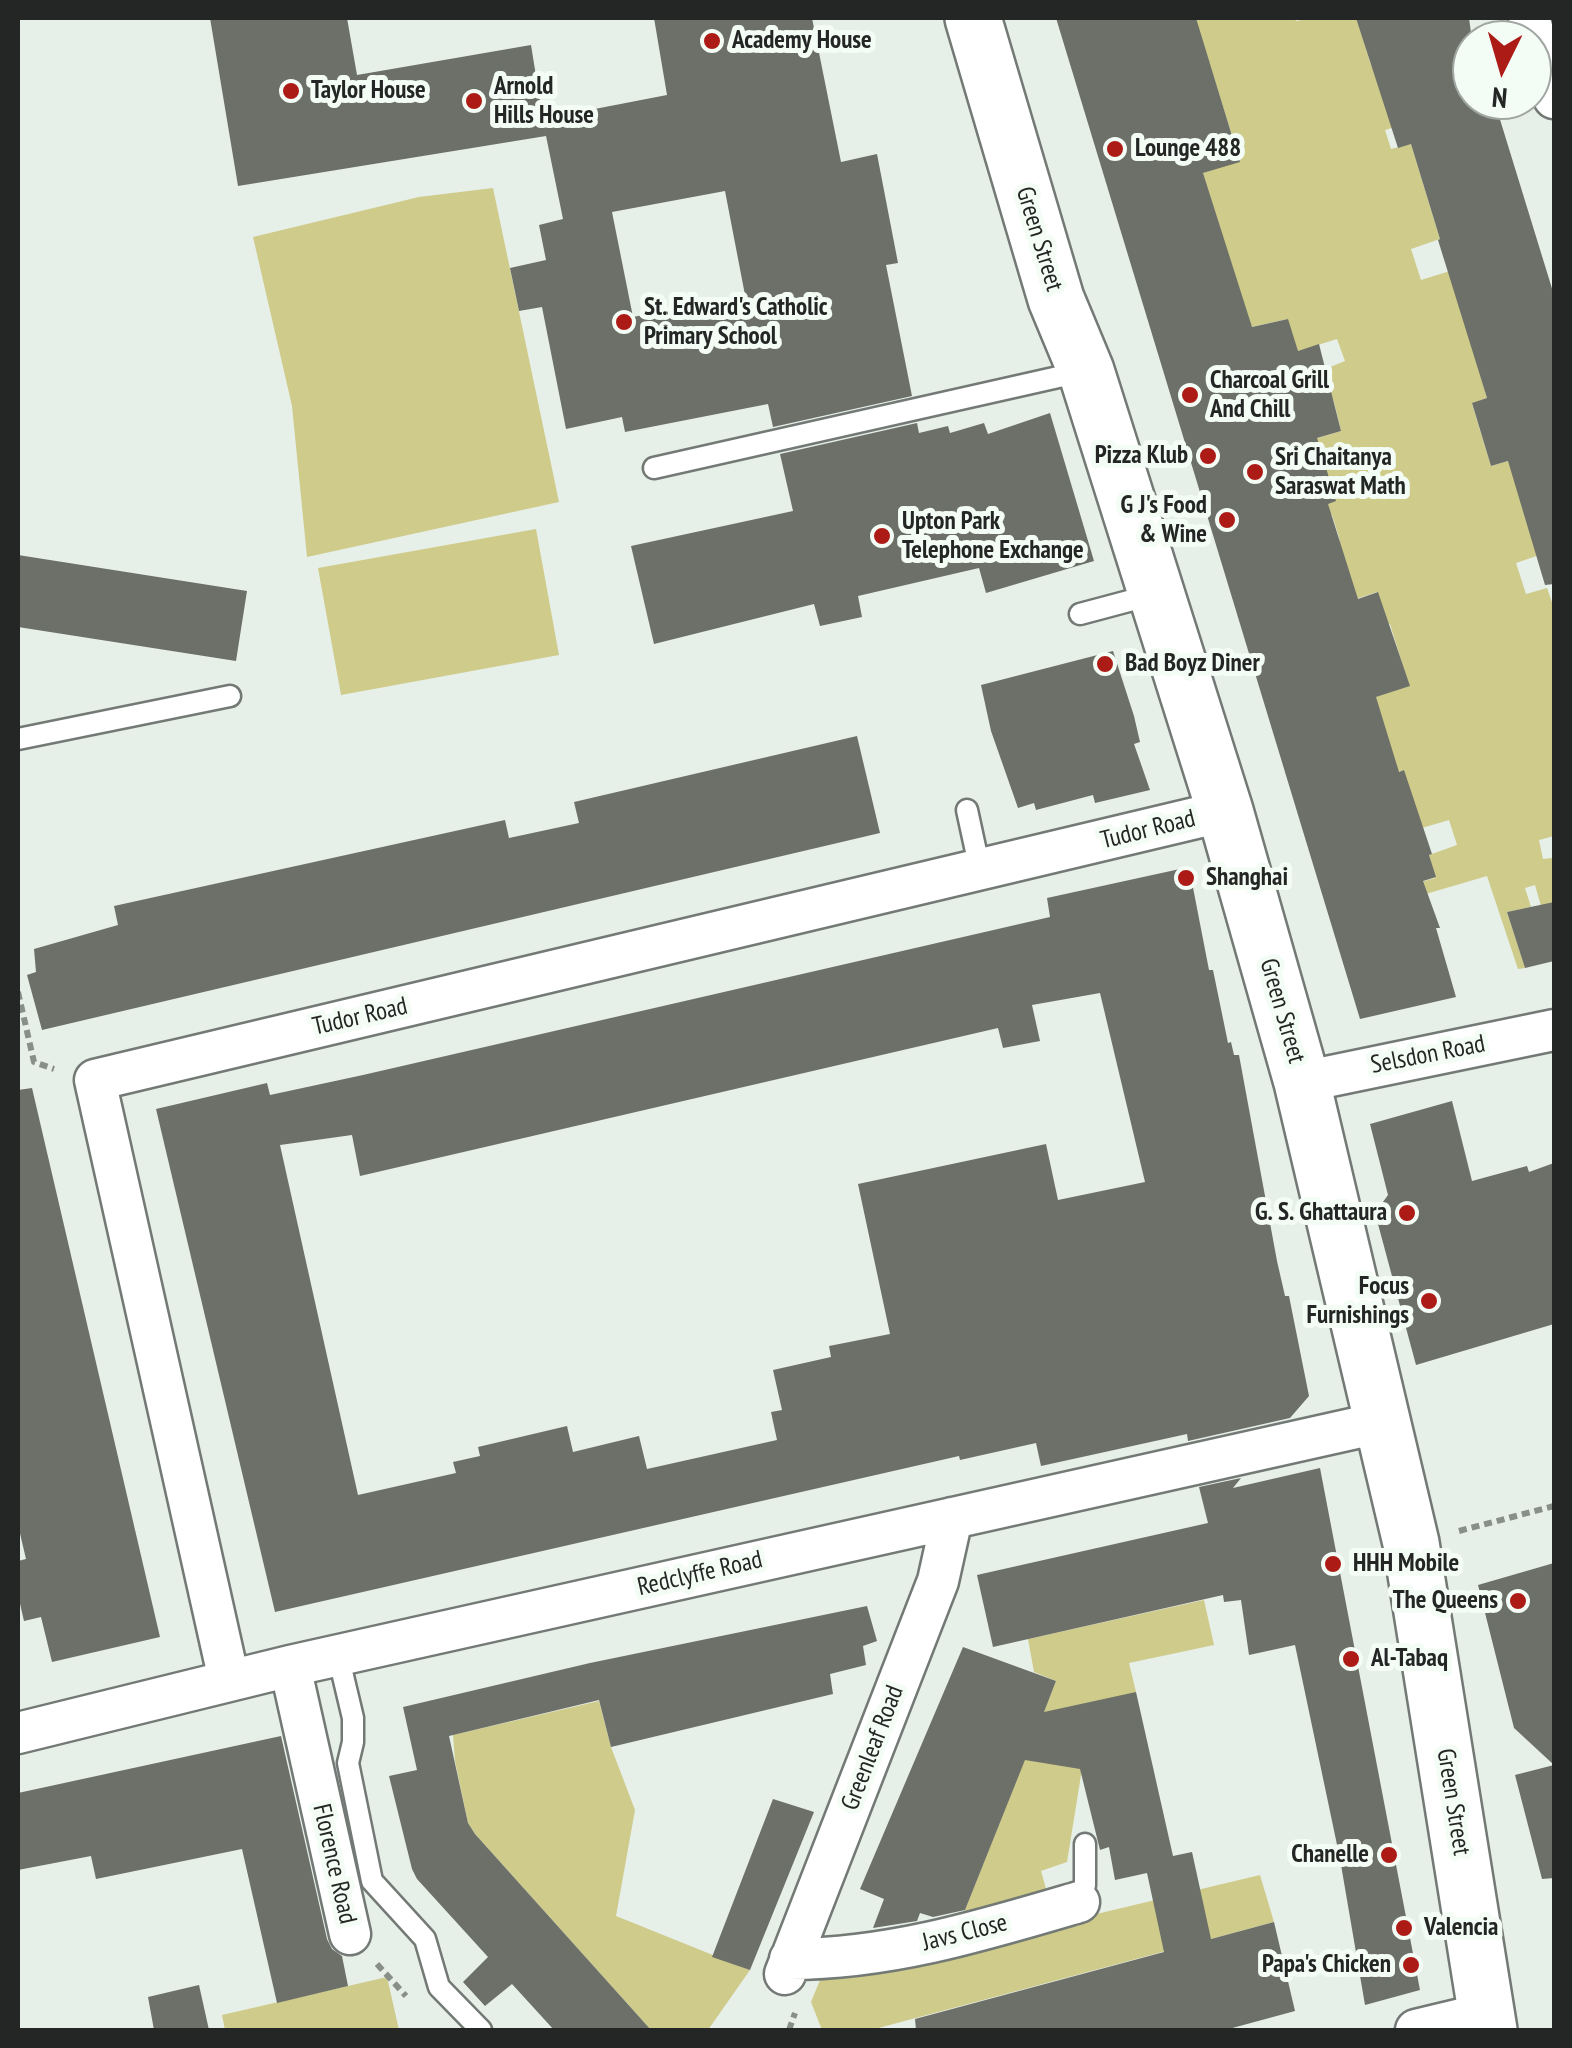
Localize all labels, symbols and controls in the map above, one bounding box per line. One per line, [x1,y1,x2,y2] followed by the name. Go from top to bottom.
[1452,20,1552,120] north arrow
[732,26,872,56] place label: Academy House
[701,30,723,52] marker: Academy House
[494,72,594,131] place label: Arnold Hills House
[311,76,426,106] place label: Taylor House
[1490,79,1509,117] text: N
[280,80,302,102] marker: Taylor House
[463,90,485,112] marker: Arnold Hills House
[1135,134,1241,164] place label: Lounge 488
[1104,138,1126,160] marker: Lounge 488
[1009,183,1069,295] street label: Green Street
[644,293,828,352] place label: St. Edward's Catholic Primary School
[613,311,635,333] marker: St. Edward's Catholic Primary School
[1210,366,1329,425] place label: Charcoal Grill And Chill
[1179,384,1201,406] marker: Charcoal Grill And Chill
[1095,441,1188,471] place label: Pizza Klub
[1275,443,1406,502] place label: Sri Chaitanya Saraswat Math
[1197,445,1219,467] marker: Pizza Klub
[1244,461,1266,483] marker: Sri Chaitanya Saraswat Math
[1121,491,1207,550] place label: G J's Food & Wine
[902,507,1084,566] place label: Upton Park Telephone Exchange
[1216,509,1238,531] marker: G J's Food & Wine
[871,525,893,547] marker: Upton Park Telephone Exchange
[1125,649,1260,679] place label: Bad Boyz Diner
[1094,653,1116,675] marker: Bad Boyz Diner
[1098,804,1198,856] street label: Tudor Road
[1206,863,1288,893] place label: Shanghai
[1175,867,1197,889] marker: Shanghai
[1253,955,1311,1067] street label: Green Street
[310,992,410,1042] street label: Tudor Road
[1368,1029,1488,1081] street label: Selsdon Road
[1255,1198,1387,1228] place label: G. S. Ghattaura
[1396,1202,1418,1224] marker: G. S. Ghattaura
[1307,1272,1409,1331] place label: Focus Furnishings
[1418,1290,1440,1312] marker: Focus Furnishings
[635,1545,765,1603] street label: Redclyffe Road
[1353,1549,1459,1579] place label: HHH Mobile
[1322,1553,1344,1575] marker: HHH Mobile
[1393,1586,1498,1616] place label: The Queens
[1507,1590,1529,1612] marker: The Queens
[1371,1644,1448,1674] place label: Al-Tabaq
[1340,1648,1362,1670] marker: Al-Tabaq
[836,1681,910,1815] street label: Greenleaf Road
[1430,1747,1476,1857] street label: Green Street
[306,1801,362,1927] street label: Florence Road
[1291,1840,1369,1870] place label: Chanelle
[1378,1844,1400,1866] marker: Chanelle
[919,1908,1011,1958] street label: Javs Close
[1424,1913,1498,1943] place label: Valencia
[1393,1917,1415,1939] marker: Valencia
[1262,1950,1391,1980] place label: Papa's Chicken
[1400,1954,1422,1976] marker: Papa's Chicken

